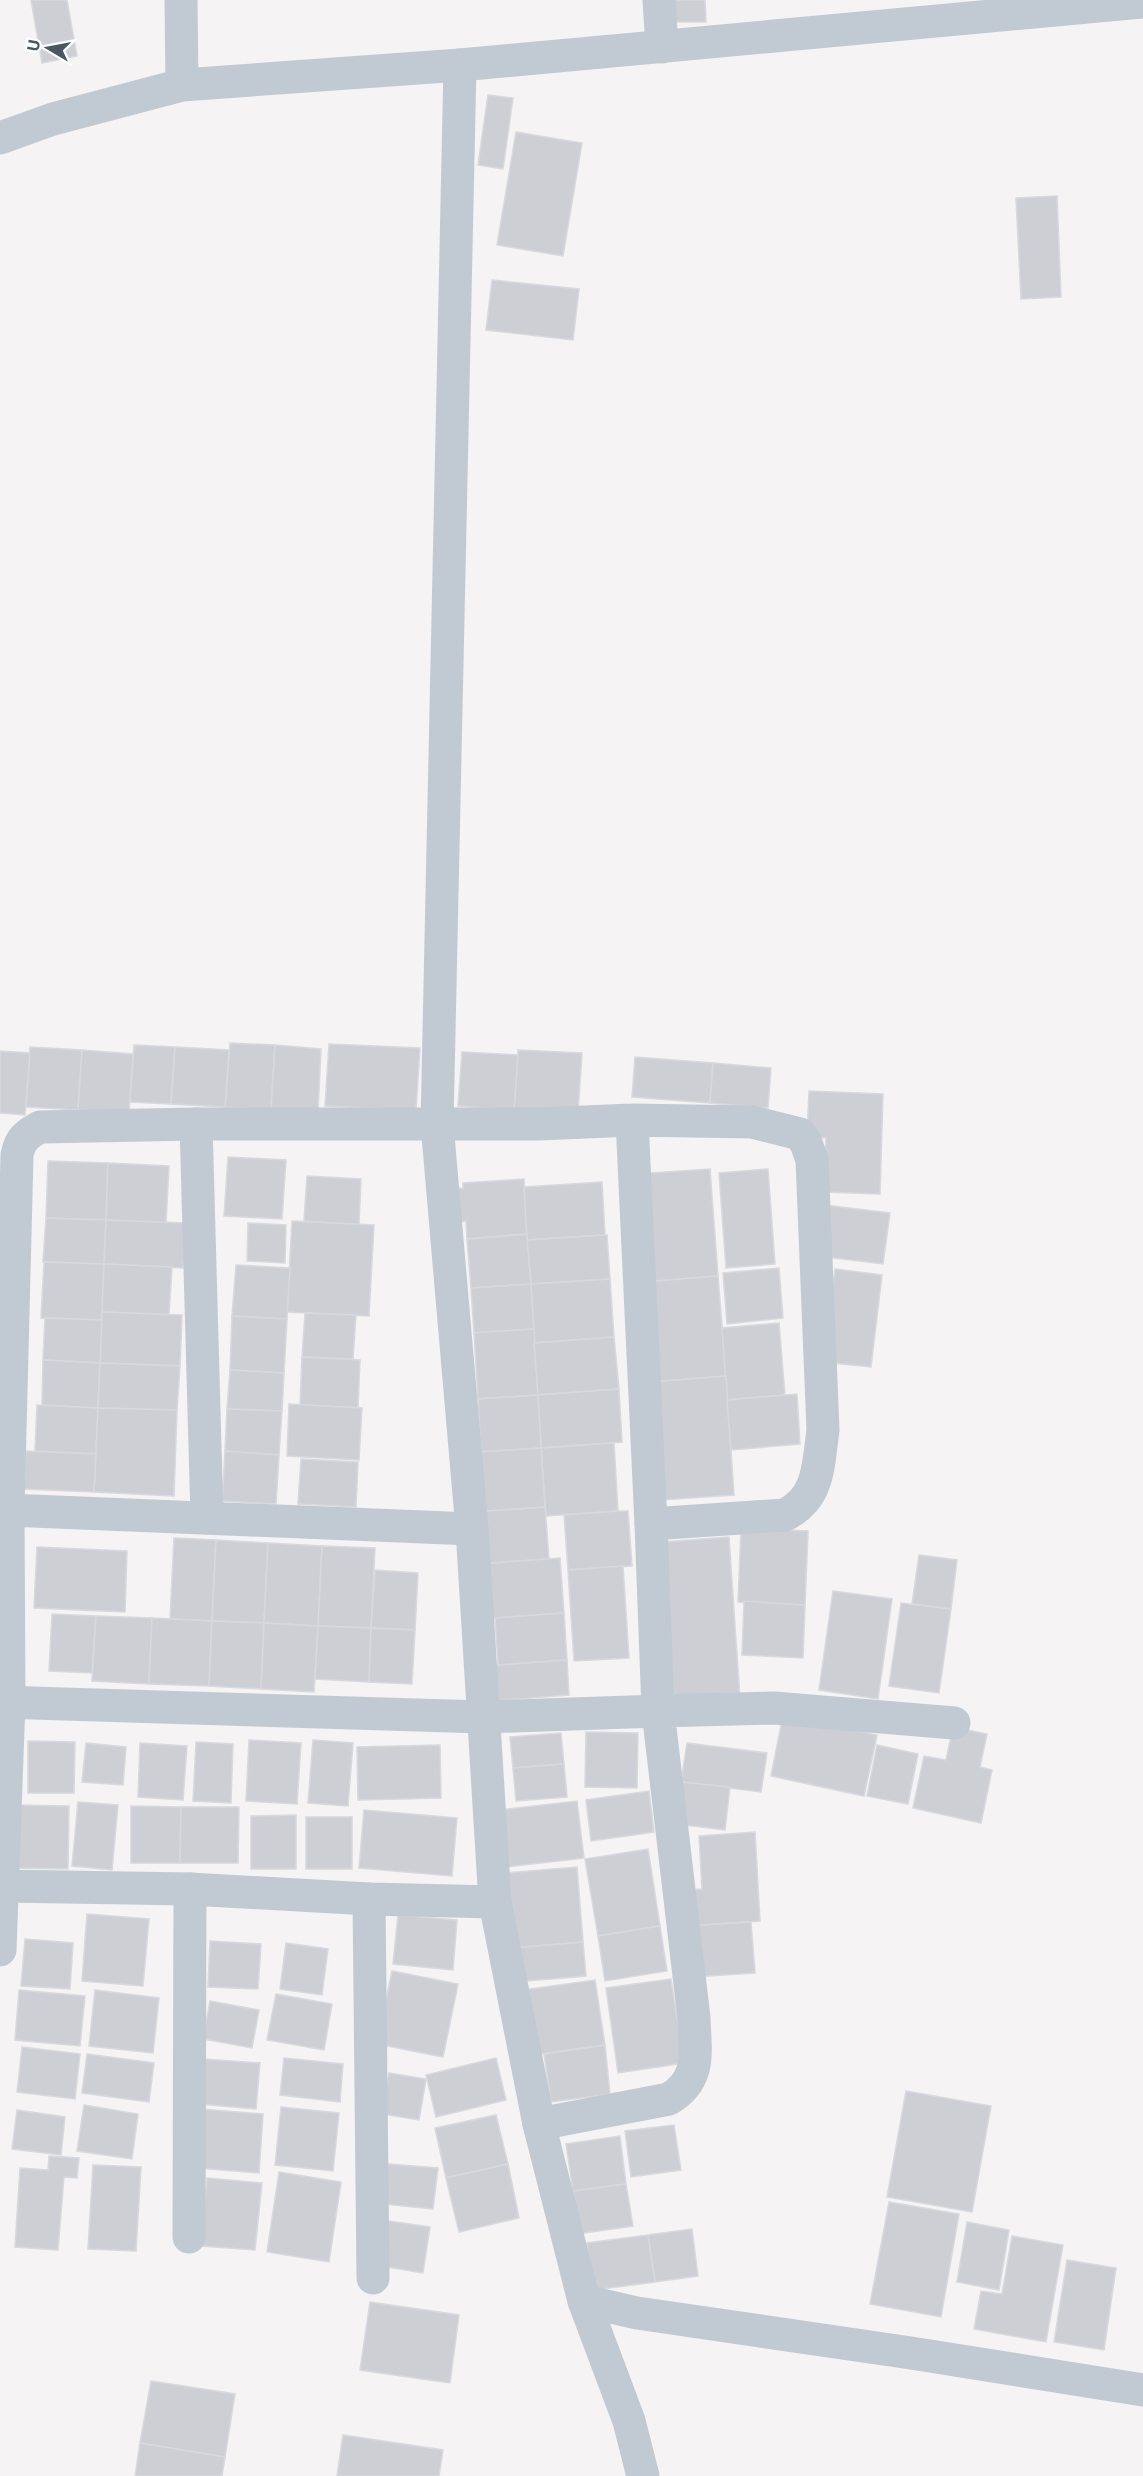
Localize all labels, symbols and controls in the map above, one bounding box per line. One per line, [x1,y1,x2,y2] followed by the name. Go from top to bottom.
[18,18,78,78] north arrow
[23,38,44,53] text: U

